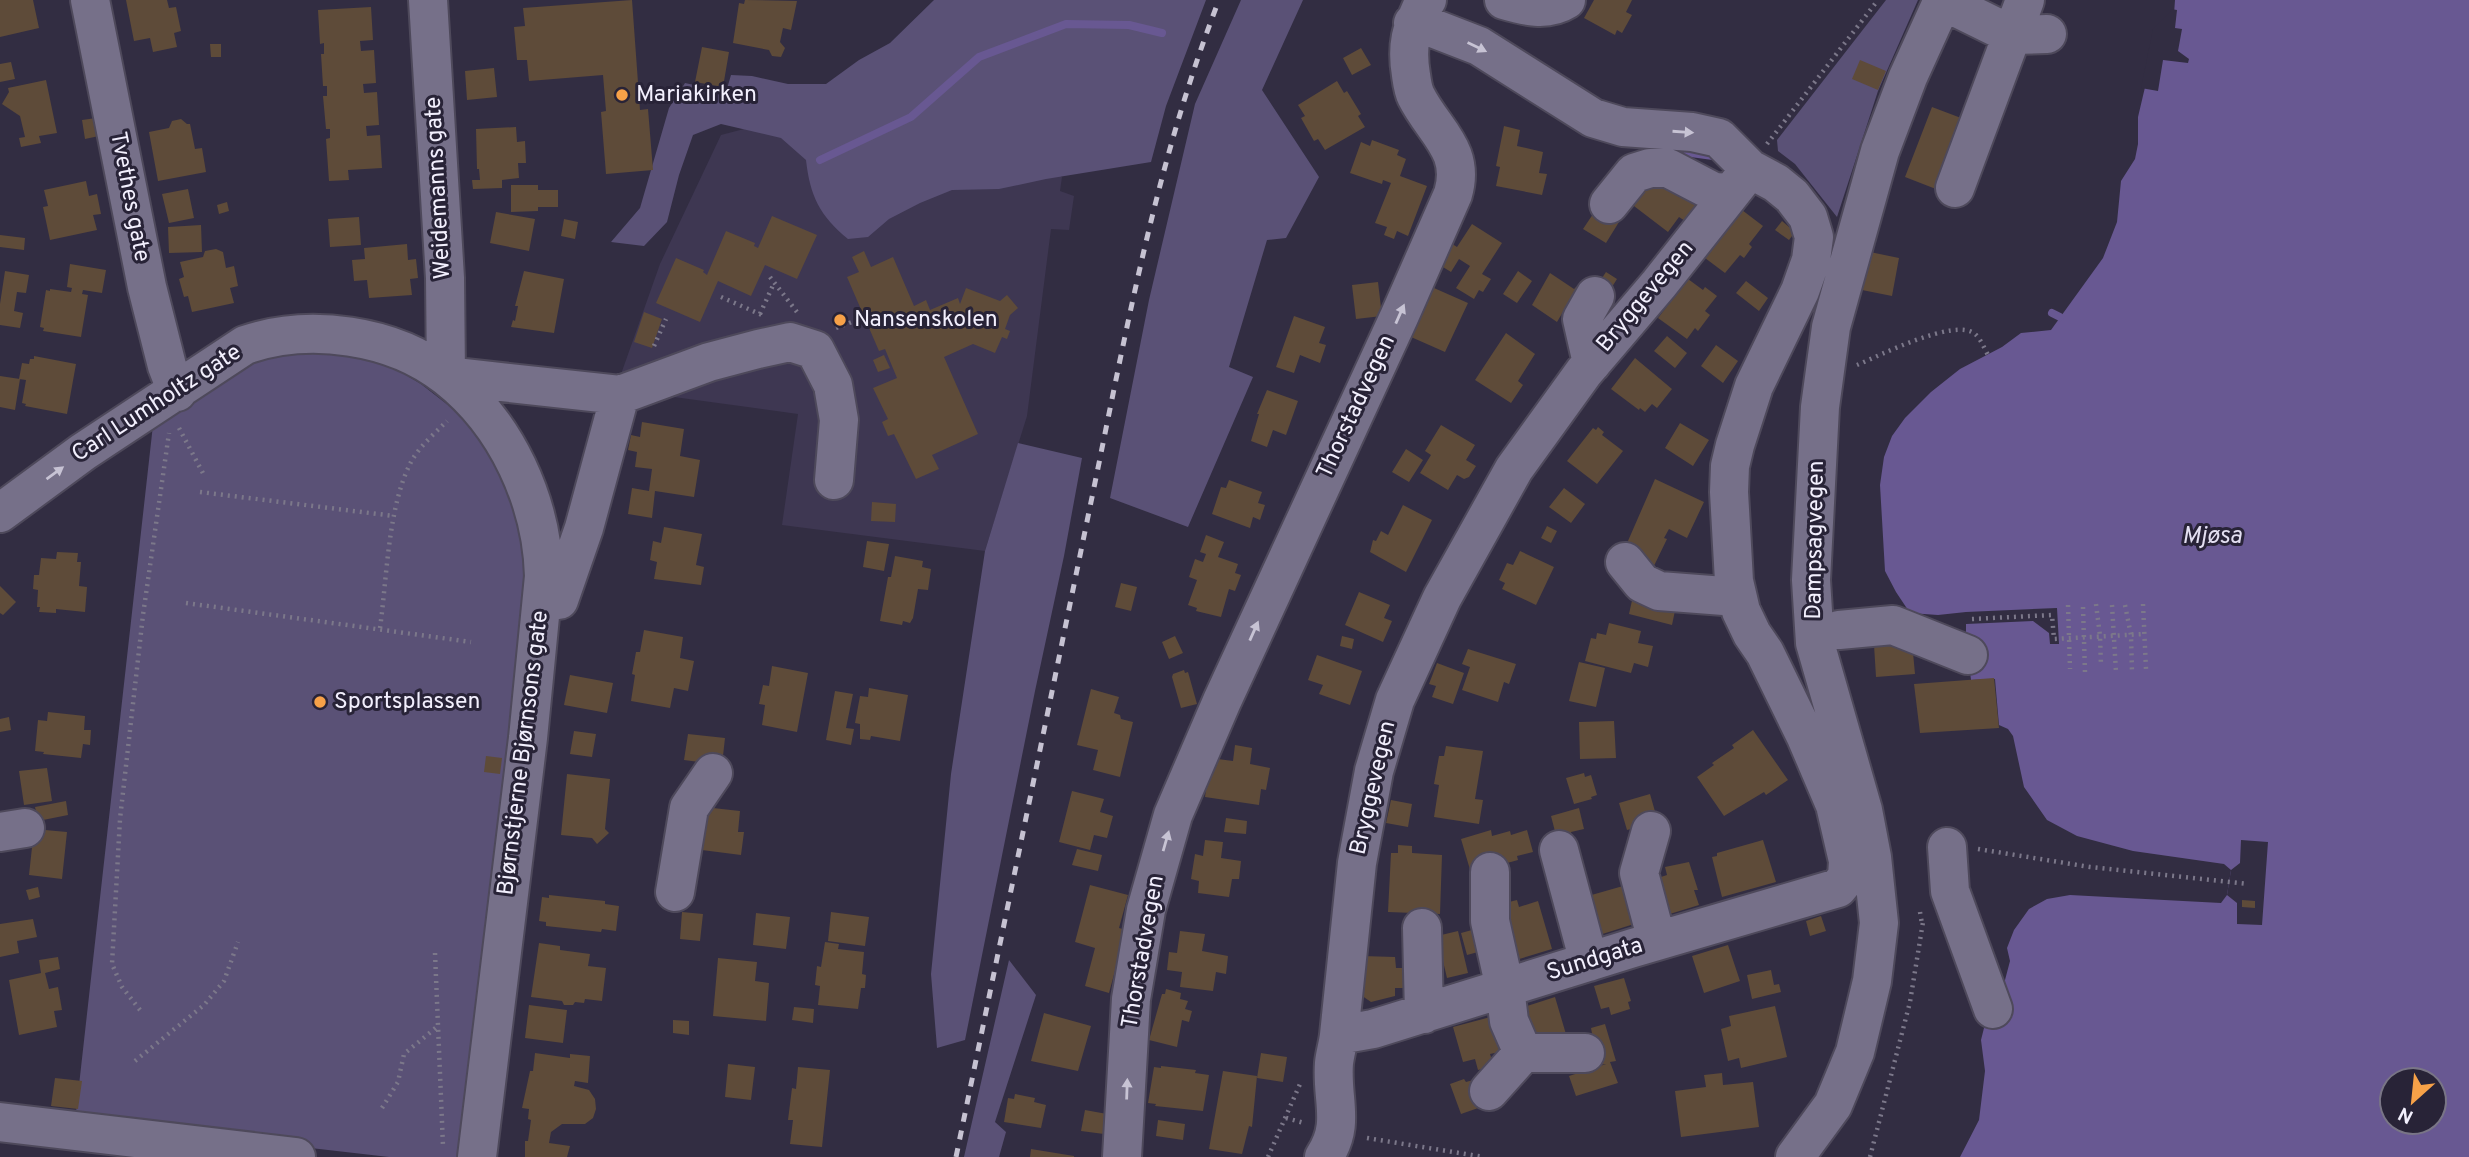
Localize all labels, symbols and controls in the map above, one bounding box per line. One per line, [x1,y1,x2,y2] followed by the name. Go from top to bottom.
[1467,41,1487,52] one-way arrow
[636,81,757,110] place label: Mariakirken
[614,87,630,103] marker: Mariakirken
[420,96,458,280] street label: Weidemanns gate
[1672,127,1694,138] one-way arrow
[102,130,156,264] street label: Tvethes gate
[1591,235,1701,359] street label: Bryggevegen
[1394,304,1406,324] one-way arrow
[854,306,998,335] place label: Nansenskolen
[832,312,848,328] marker: Nansenskolen
[1311,330,1403,484] street label: Thorstadvegen
[67,338,247,470] street label: Carl Lumholtz gate
[1800,460,1832,620] street label: Dampsagvegen
[46,466,64,480] one-way arrow
[2182,522,2243,552] water label: Mjøsa
[492,609,556,897] street label: Bjørnstjerne Bjørnsons gate
[1248,621,1259,642] one-way arrow
[334,688,480,717] place label: Sportsplassen
[312,694,328,710] marker: Sportsplassen
[1344,718,1404,858] street label: Bryggevegen
[1161,830,1171,851] one-way arrow
[1116,873,1172,1031] street label: Thorstadvegen
[1544,932,1646,988] street label: Sundgata
[2378,1066,2448,1136] north arrow
[1122,1078,1133,1100] one-way arrow
[2395,1101,2418,1128] text: N

